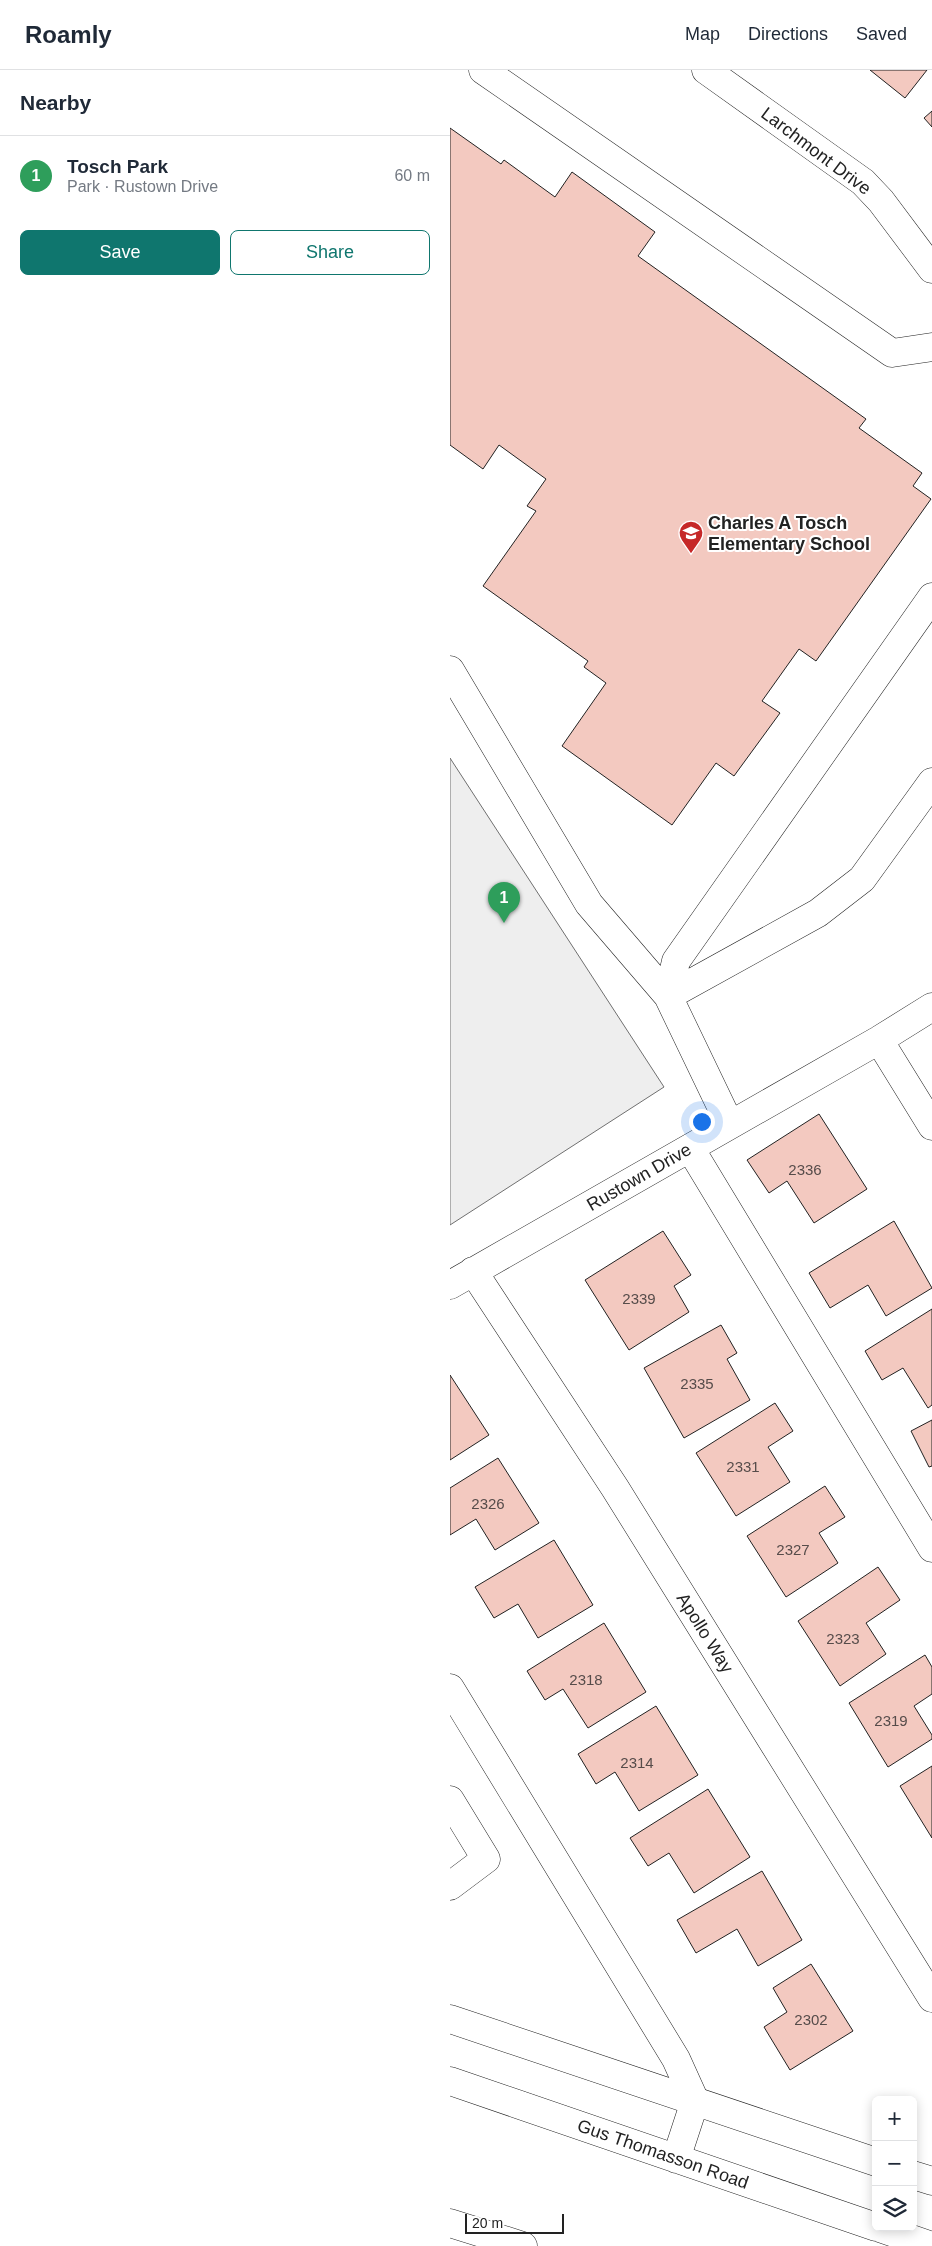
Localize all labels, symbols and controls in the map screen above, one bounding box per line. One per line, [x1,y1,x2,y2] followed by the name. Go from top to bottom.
[25,21,112,48] text: Roamly
[685,24,720,44] text: Map
[748,24,828,44] text: Directions
[856,24,907,44] text: Saved
[20,91,91,114] text: Nearby
[757,103,875,199] street label: Larchmont Drive
[67,156,168,177] text: Tosch Park
[32,167,40,184] text: 1
[394,167,430,184] text: 60 m
[67,178,218,195] text: Park · Rustown Drive
[20,230,220,275] button: Save
[230,230,430,275] button: Share
[708,513,870,554] place label: Charles A Tosch Elementary School
[678,520,704,554] school or university icon: Charles A Tosch Elementary School
[488,882,520,923] pin: 1
[689,1109,715,1135] your location
[583,1139,695,1215] street label: Rustown Drive
[788,1161,822,1178] house number: 2336
[622,1290,656,1307] house number: 2339
[680,1375,714,1392] house number: 2335
[726,1458,760,1475] house number: 2331
[471,1495,505,1512] house number: 2326
[776,1541,810,1558] house number: 2327
[673,1589,737,1677] street label: Apollo Way
[826,1630,860,1647] house number: 2323
[569,1671,603,1688] house number: 2318
[874,1712,908,1729] house number: 2319
[620,1754,654,1771] house number: 2314
[794,2011,828,2028] house number: 2302
[872,2096,917,2231] map controls
[872,2096,917,2141] button: +
[575,2115,751,2193] street label: Gus Thomasson Road
[872,2141,917,2186] button: −
[872,2186,917,2231] button: layers
[465,2211,564,2234] scale bar
[472,2215,503,2231] text: 20 m

